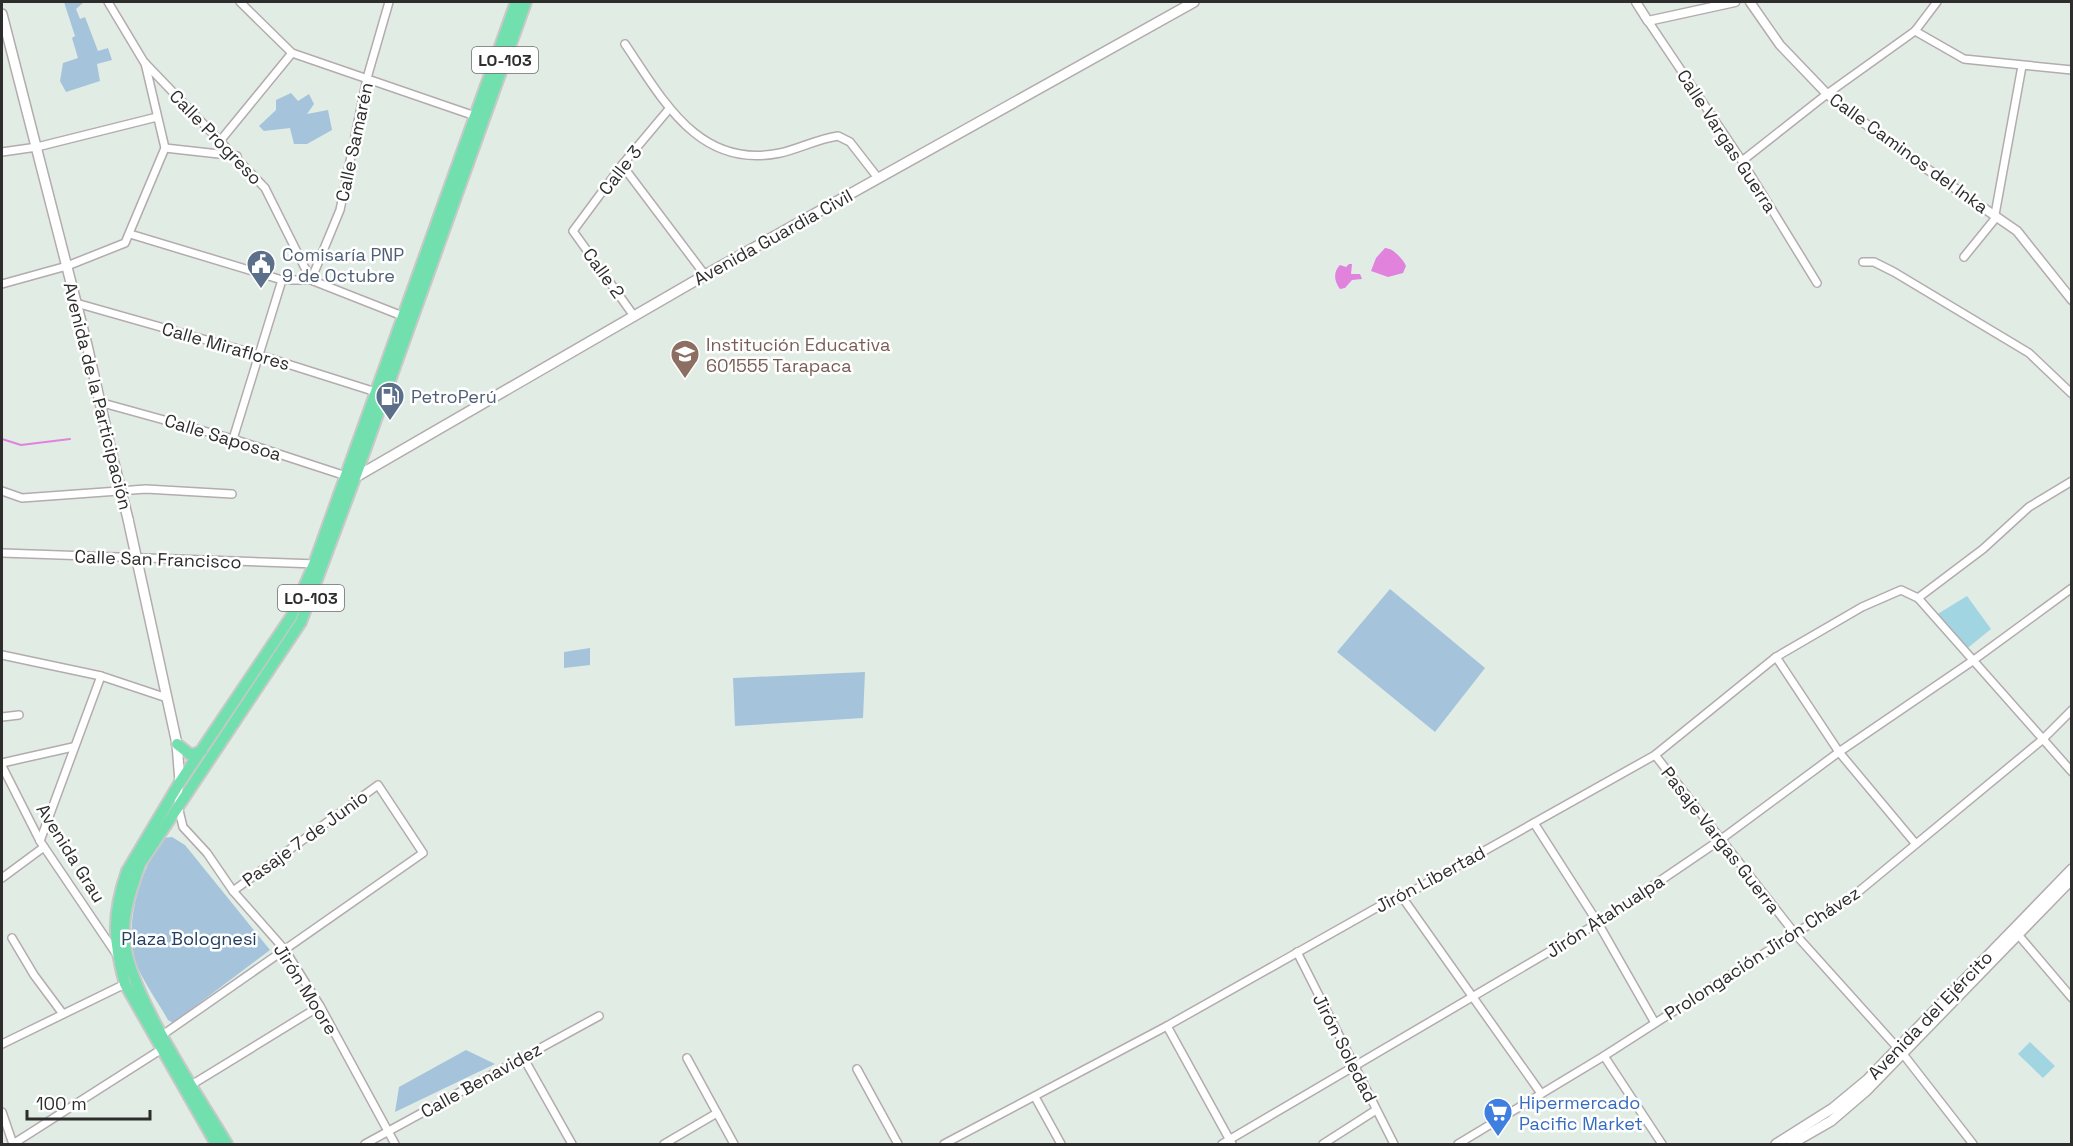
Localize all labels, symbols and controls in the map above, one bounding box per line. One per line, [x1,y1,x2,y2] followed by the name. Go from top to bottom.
[472,47,538,73] road number: LO-103
[1672,65,1782,217] street label: Calle Vargas Guerra
[330,80,378,204] street label: Calle Samarén
[165,85,267,189] street label: Calle Progreso
[1825,88,1993,218] street label: Calle Caminos del Inka
[593,141,647,199] street label: Calle 3
[689,184,857,290] street label: Avenida Guardia Civil
[282,243,404,287] place label: Comisaría PNP 9 de Octubre
[578,243,630,303] street label: Calle 2
[245,248,277,290] public building icon: Comisaría PNP 9 de Octubre
[59,280,137,512] street label: Avenida de la Participación
[159,317,293,375] street label: Calle Miraflores
[706,333,890,377] place label: Institución Educativa 601555 Tarapaca
[669,338,701,380] school or university icon: Institución Educativa 601555 Tarapaca
[374,380,406,422] fuel station icon: PetroPerú
[411,385,497,408] place label: PetroPerú
[162,408,284,466] street label: Calle Saposoa
[74,545,242,573] street label: Calle San Francisco
[278,585,344,611] road number: LO-103
[1656,762,1786,918] street label: Pasaje Vargas Guerra
[238,785,372,891] street label: Pasaje 7 de Junio
[31,799,111,907] street label: Avenida Grau
[1371,840,1489,918] street label: Jirón Libertad
[1542,869,1668,963] street label: Jirón Atahualpa
[1660,881,1864,1025] street label: Prolongación Jirón Chávez
[121,927,257,950] park label: Plaza Bolognesi
[269,939,343,1039] street label: Jirón Moore
[1863,946,1997,1084] street label: Avenida del Ejército
[1308,990,1382,1106] street label: Jirón Soledad
[416,1037,546,1123] street label: Calle Benavidez
[27,1083,150,1121] scale bar
[1519,1091,1643,1135] place label: Hipermercado Pacific Market
[36,1092,87,1115] text: 100 m
[1482,1096,1514,1138] supermarket icon: Hipermercado Pacific Market

